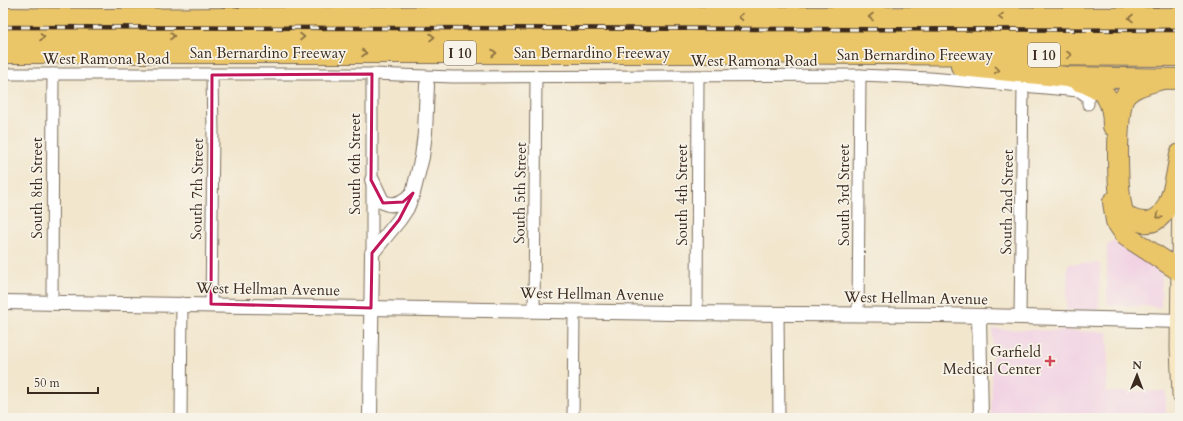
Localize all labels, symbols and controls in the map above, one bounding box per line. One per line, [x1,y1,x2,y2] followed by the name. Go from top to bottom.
[738,13,744,21] one-way arrow
[868,13,874,21] one-way arrow
[998,13,1004,21] one-way arrow
[1128,14,1134,22] one-way arrow
[169,32,175,41] one-way arrow
[39,33,45,41] one-way arrow
[299,33,305,41] one-way arrow
[429,33,435,41] one-way arrow
[444,41,476,65] road number: I 10
[190,43,346,63] street label: San Bernardino Freeway
[514,43,670,63] street label: San Bernardino Freeway
[1028,43,1060,67] road number: I 10
[837,45,993,65] street label: San Bernardino Freeway
[42,49,169,69] street label: West Ramona Road
[361,49,367,57] one-way arrow
[491,49,497,57] one-way arrow
[690,51,817,71] street label: West Ramona Road
[1066,51,1072,59] one-way arrow
[994,65,1000,74] one-way arrow
[345,113,365,215] street label: South 6th Street
[27,137,47,239] street label: South 8th Street
[186,138,208,240] street label: South 7th Street
[509,142,531,244] street label: South 5th Street
[672,144,692,246] street label: South 4th Street
[834,144,854,246] street label: South 3rd Street
[996,149,1018,255] street label: South 2nd Street
[1157,212,1164,219] one-way arrow
[195,278,341,300] street label: West Hellman Avenue
[519,283,665,305] street label: West Hellman Avenue
[843,287,989,309] street label: West Hellman Avenue
[943,342,1042,379] place label: Garfield Medical Center
[1044,355,1056,367] marker: Garfield Medical Center
[1117,355,1157,395] north arrow
[1132,358,1143,373] text: N
[28,369,98,395] scale bar
[34,375,61,391] text: 50 m

